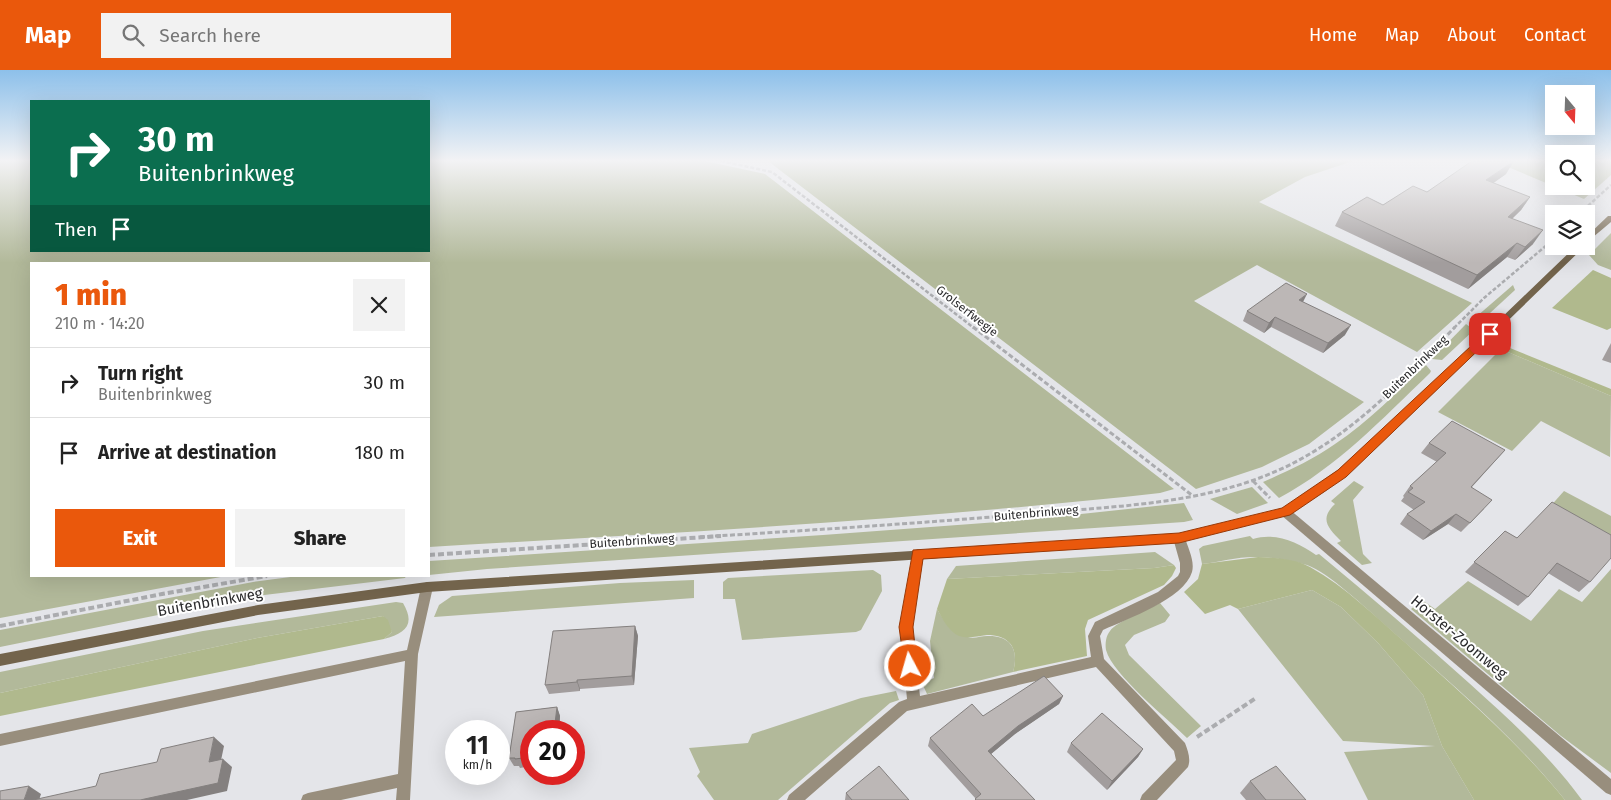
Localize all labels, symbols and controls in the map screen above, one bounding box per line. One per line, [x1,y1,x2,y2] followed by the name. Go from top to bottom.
[101,13,451,58] search box
[25,21,71,49] text: Map
[119,21,147,49] icon: search
[159,24,261,47] text: Search here
[1309,24,1357,46] text: Home
[1385,24,1419,46] text: Map
[1447,24,1496,46] text: About
[1524,24,1586,46] text: Contact
[1545,85,1595,135] north arrow
[1545,85,1595,255] map controls
[138,118,215,160] text: 30 m
[55,120,120,185] icon: right
[1545,145,1595,195] button: search
[138,160,294,187] text: Buitenbrinkweg
[1545,205,1595,255] button: layers
[107,215,135,243] icon: arrive
[55,218,97,241] text: Then
[55,277,127,313] text: 1 min
[353,279,405,331] button: close
[933,283,1001,339] street label: Grolserfwegje
[1469,313,1511,355] pin
[55,314,145,333] text: 210 m · 14:20
[1476,320,1504,348] icon: arrive
[1380,332,1451,402] street label: Buitenbrinkweg
[98,362,183,385] text: Turn right
[55,369,83,397] icon: right
[364,371,405,394] text: 30 m
[98,385,211,404] text: Buitenbrinkweg
[55,439,83,467] icon: arrive
[98,441,277,464] text: Arrive at destination
[354,441,405,464] text: 180 m
[993,502,1080,524] street label: Buitenbrinkweg
[55,509,225,567] button: Exit
[235,509,405,567] button: Share
[589,531,676,551] street label: Buitenbrinkweg
[156,584,264,620] street label: Buitenbrinkweg
[1407,591,1511,683] street label: Horster-Zoomweg
[883,639,935,691] position arrow
[520,720,585,785] speed limit sign: 20
[466,731,489,761] text: 11
[463,758,492,772] text: km/h

